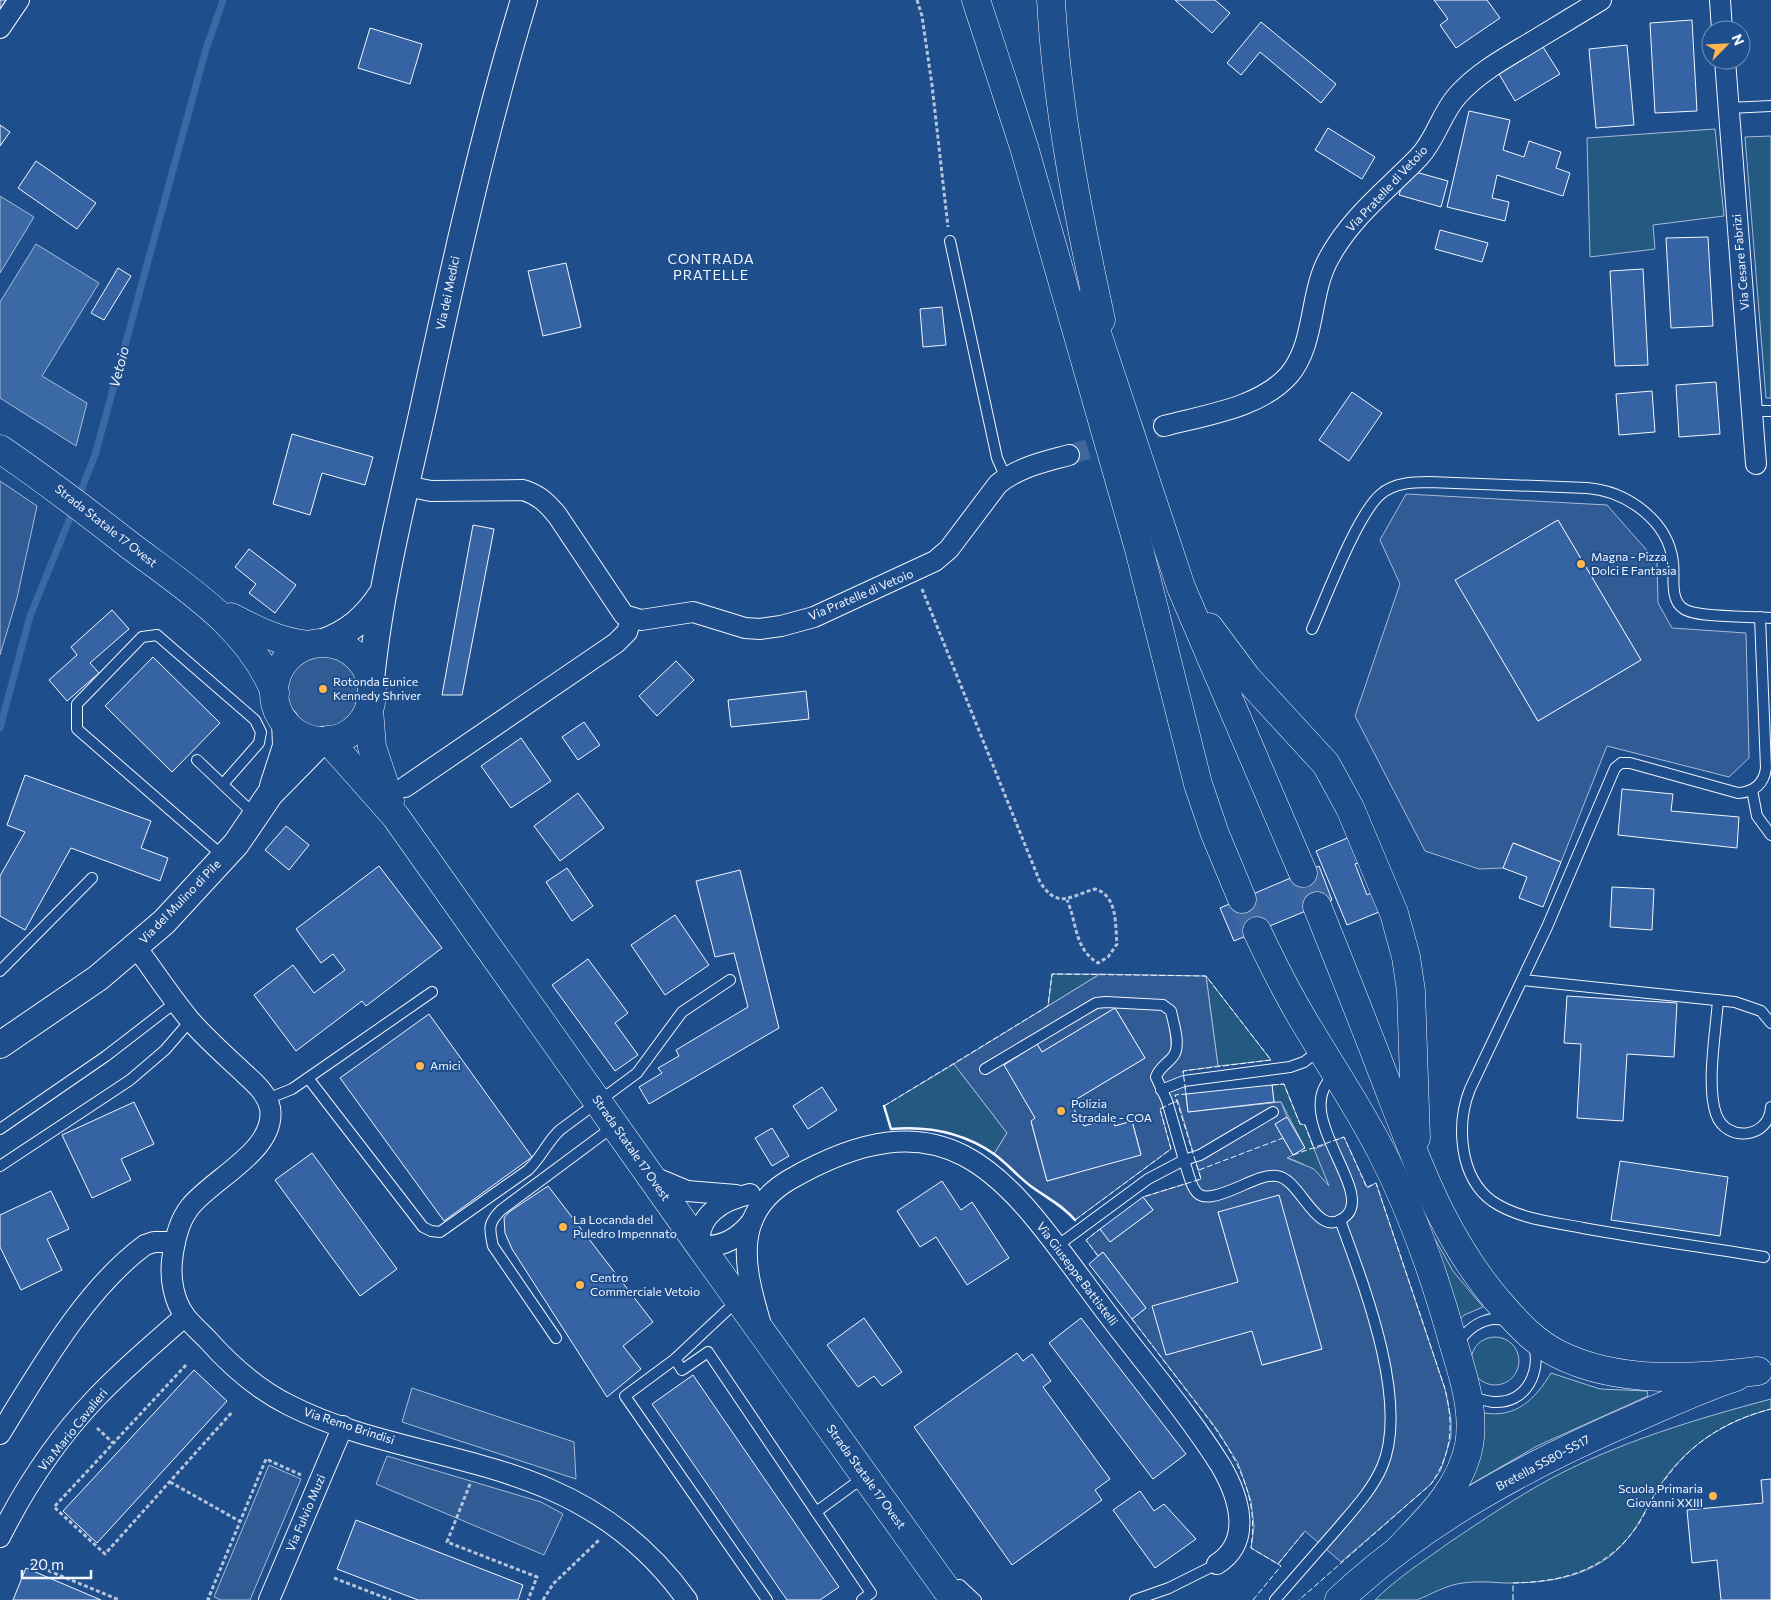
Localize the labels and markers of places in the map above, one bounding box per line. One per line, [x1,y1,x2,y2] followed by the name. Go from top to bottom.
[1591,549,1677,577] place label: Magna - Pizza Dolci E Fantasia
[1575,558,1587,570] marker: Magna - Pizza Dolci E Fantasia
[333,674,422,702] place label: Rotonda Eunice Kennedy Shriver
[317,683,329,695] marker: Rotonda Eunice Kennedy Shriver
[430,1058,461,1072] place label: Amici
[414,1060,426,1072] marker: Amici
[1071,1096,1152,1124] place label: Polizia Stradale - COA
[1055,1105,1067,1117] marker: Polizia Stradale - COA
[573,1212,677,1240] place label: La Locanda del Puledro Impennato
[557,1221,569,1233] marker: La Locanda del Puledro Impennato
[590,1270,700,1298] place label: Centro Commerciale Vetoio
[574,1279,586,1291] marker: Centro Commerciale Vetoio
[1618,1481,1703,1509] place label: Scuola Primaria Giovanni XXIII
[1707,1490,1719,1502] marker: Scuola Primaria Giovanni XXIII

